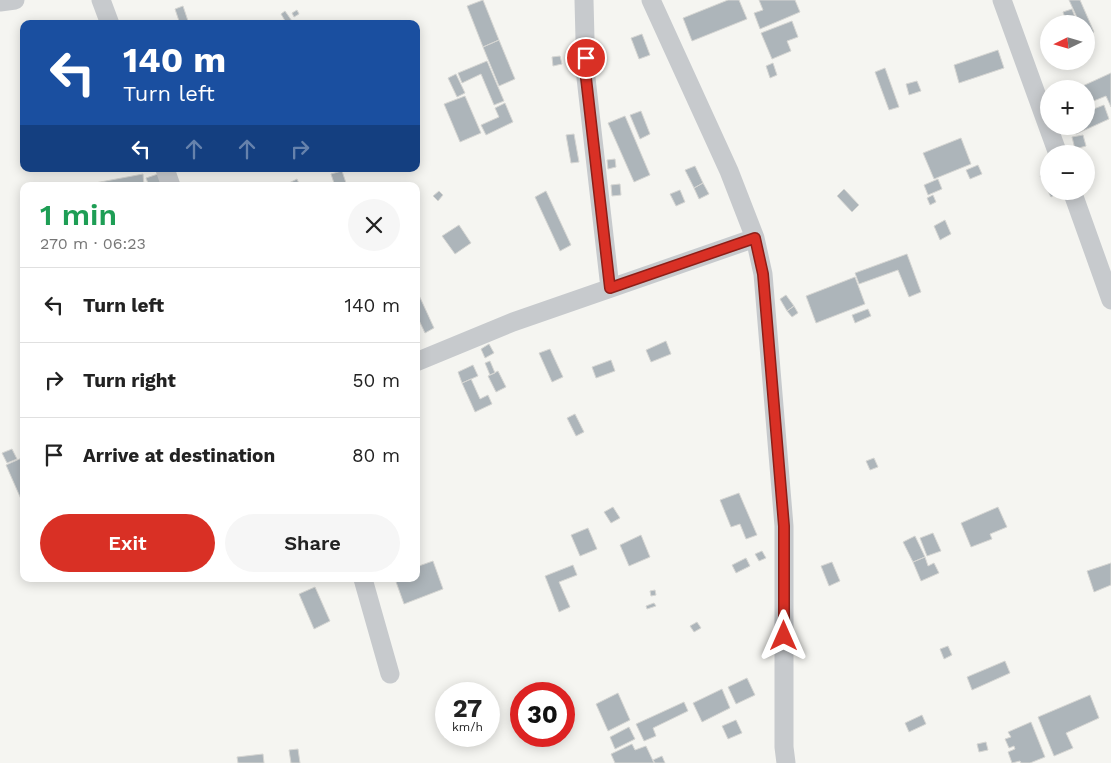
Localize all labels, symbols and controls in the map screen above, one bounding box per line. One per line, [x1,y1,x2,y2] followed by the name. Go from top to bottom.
[1040,15,1095,70] north arrow
[1040,15,1095,200] map controls
[565,37,607,79] pin
[123,39,226,81] text: 140 m
[40,40,105,105] icon: left
[572,44,600,72] icon: arrive
[1040,80,1095,135] button: +
[123,81,215,106] text: Turn left
[127,135,155,163] icon: left
[180,135,208,163] icon: ahead
[233,135,261,163] icon: ahead
[286,135,314,163] icon: right
[1040,145,1095,200] button: −
[40,197,117,232] text: 1 min
[348,199,400,251] button: close
[40,234,146,253] text: 270 m · 06:23
[40,291,68,319] icon: left
[83,294,164,317] text: Turn left
[345,294,400,317] text: 140 m
[40,366,68,394] icon: right
[83,369,176,392] text: Turn right
[353,369,400,392] text: 50 m
[40,441,68,469] icon: arrive
[83,444,275,467] text: Arrive at destination
[352,444,400,467] text: 80 m
[40,514,215,572] button: Exit
[225,514,400,572] button: Share
[757,609,809,661] position arrow
[510,682,575,747] speed limit sign: 30
[453,694,482,723] text: 27
[452,720,483,734] text: km/h

